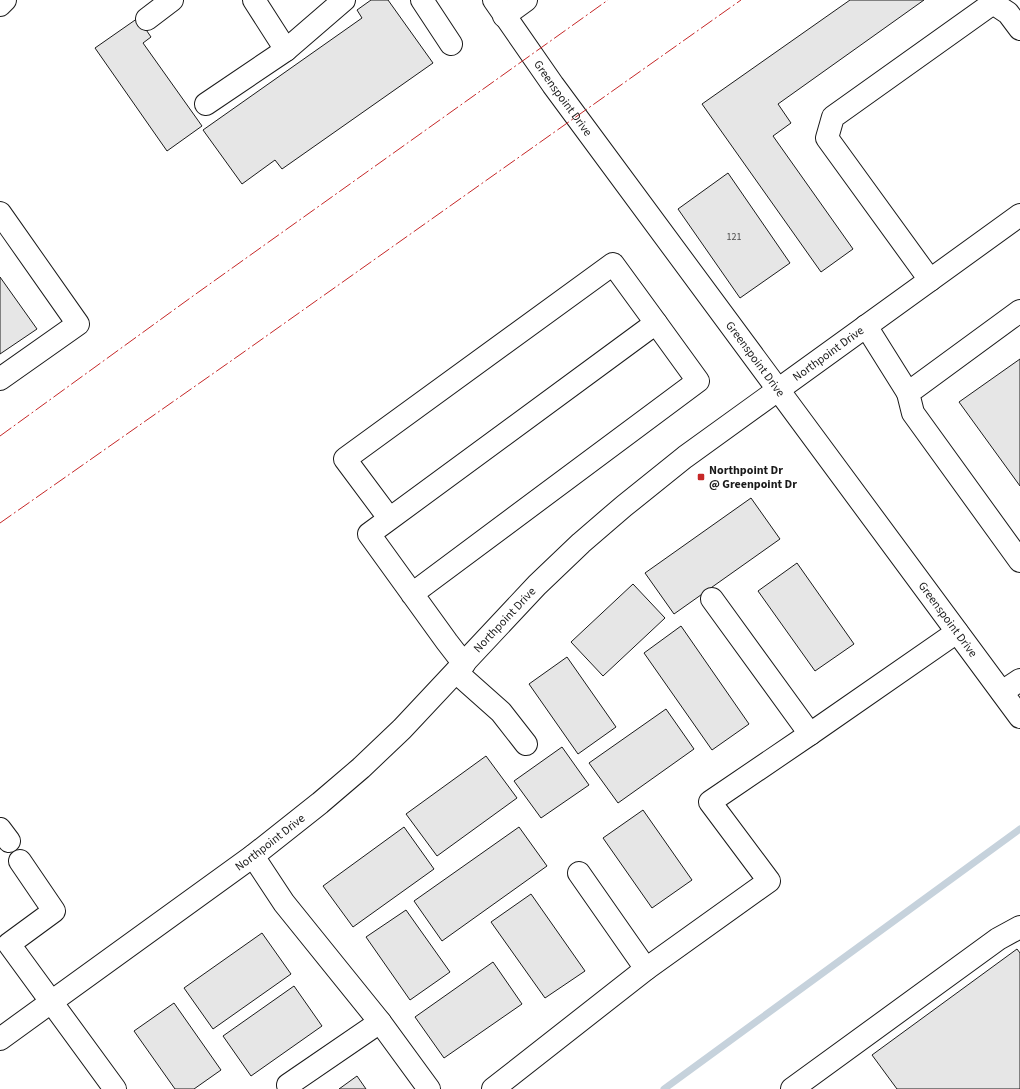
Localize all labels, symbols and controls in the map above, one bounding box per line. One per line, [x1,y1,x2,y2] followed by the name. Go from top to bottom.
[529,57,596,140] street label: Greenspoint Drive
[727,230,741,244] house number: 121
[721,318,789,401] street label: Greenspoint Drive
[789,322,868,386] street label: Northpoint Drive
[709,462,797,493] place label: Northpoint Dr @ Greenpoint Dr
[696,472,706,482] marker: Northpoint Dr @ Greenpoint Dr
[914,578,981,661] street label: Greenspoint Drive
[470,583,540,657] street label: Northpoint Drive
[232,810,309,875] street label: Northpoint Drive

